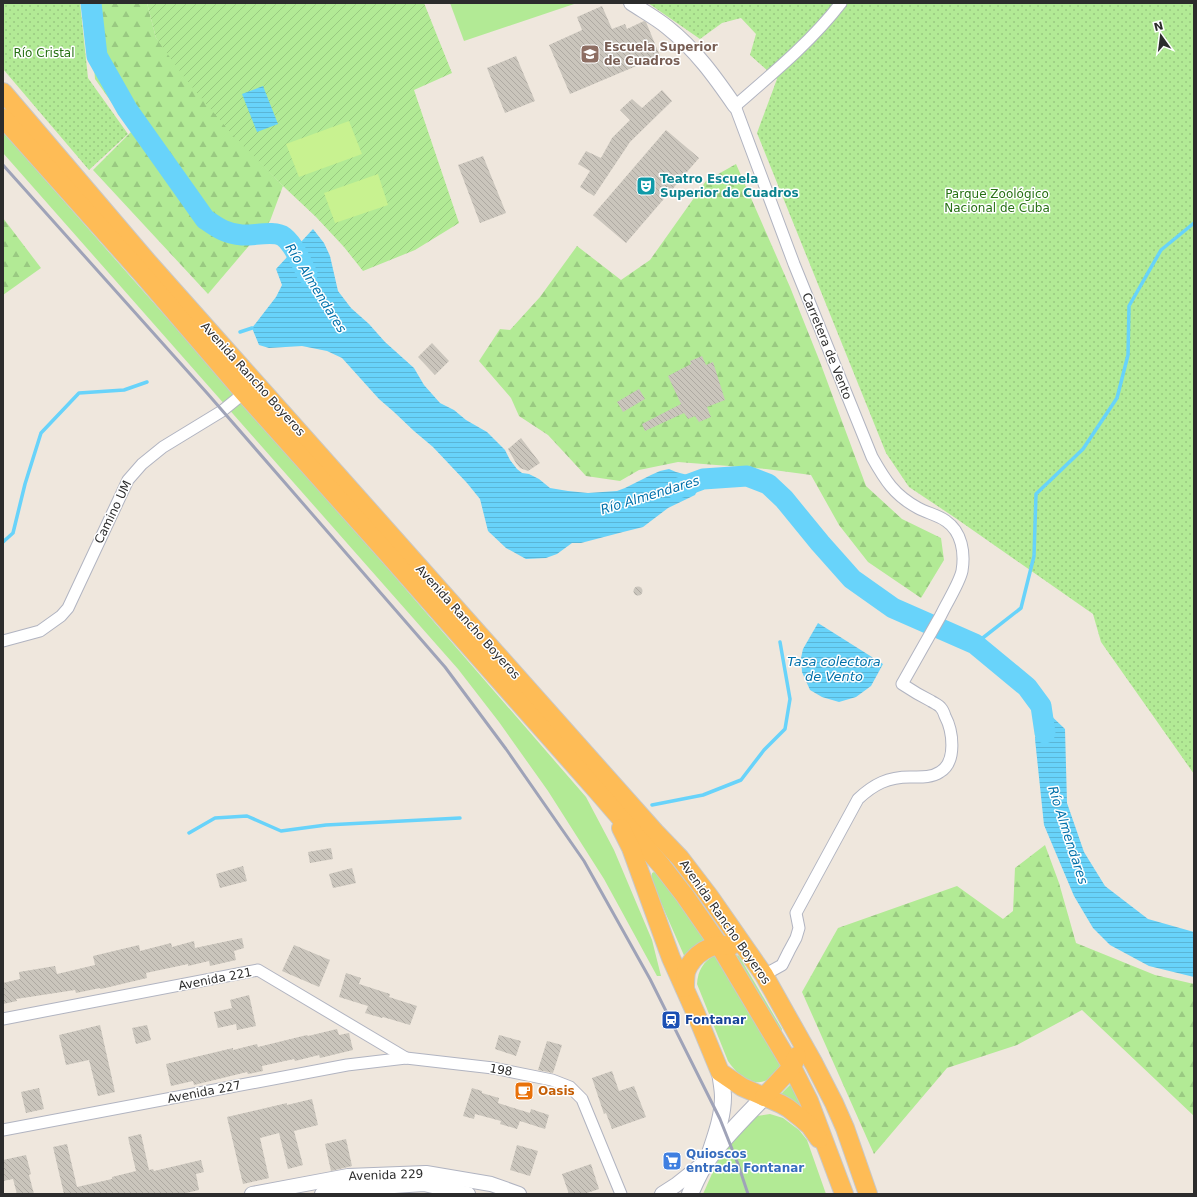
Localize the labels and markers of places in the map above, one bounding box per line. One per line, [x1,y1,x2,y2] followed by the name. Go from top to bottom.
[604,40,718,68] place label: Escuela Superior de Cuadros
[579,43,601,65] school or university icon: Escuela Superior de Cuadros
[660,172,799,200] place label: Teatro Escuela Superior de Cuadros
[635,175,657,197] theatre icon: Teatro Escuela Superior de Cuadros
[660,1009,682,1031] station icon: Fontanar
[685,1013,746,1027] place label: Fontanar
[513,1080,535,1102] cafe icon: Oasis
[538,1084,575,1098] place label: Oasis
[686,1147,804,1175] place label: Quioscos entrada Fontanar
[661,1150,683,1172] supermarket icon: Quioscos entrada Fontanar

